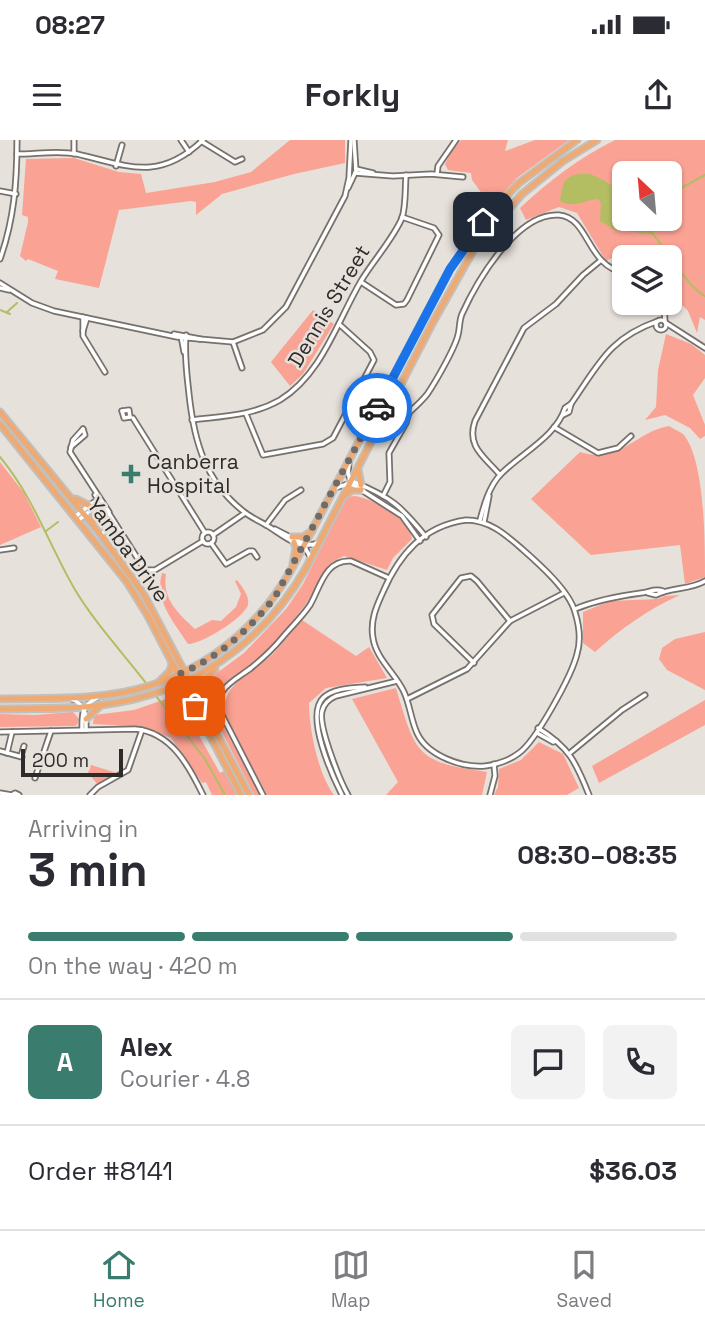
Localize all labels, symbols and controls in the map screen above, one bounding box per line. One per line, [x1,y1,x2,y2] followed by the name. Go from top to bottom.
[35,8,105,42] text: 08:27
[305,75,400,115] text: Forkly
[28,76,66,114] icon: menu
[639,76,677,114] icon: share
[612,161,682,231] north arrow
[612,161,682,315] map controls
[453,192,513,252] pin
[464,203,502,241] icon: home
[281,240,376,372] street label: Dennis Street
[612,245,682,315] button: layers
[342,373,412,443] courier
[358,389,396,427] icon: car
[147,448,239,499] place label: Canberra Hospital
[121,464,141,484] marker: Canberra Hospital
[81,492,175,607] street label: Yamba Drive
[165,676,225,736] pin
[176,687,214,725] icon: bag
[21,746,122,778] scale bar
[32,748,89,773] text: 200 m
[28,814,138,844] text: Arriving in
[517,838,677,872] text: 08:30–08:35
[28,841,148,899] text: 3 min
[28,951,238,981] text: On the way · 420 m
[511,1025,585,1099] button: chat
[603,1025,677,1099] button: phone
[120,1030,173,1064] text: Alex
[57,1045,73,1079] text: A
[120,1064,250,1094] text: Courier · 4.8
[28,1154,173,1188] text: Order #8141
[589,1154,677,1188] text: $36.03
[93,1246,145,1313] tab: Home
[331,1246,371,1313] tab: Map
[557,1246,612,1313] tab: Saved

